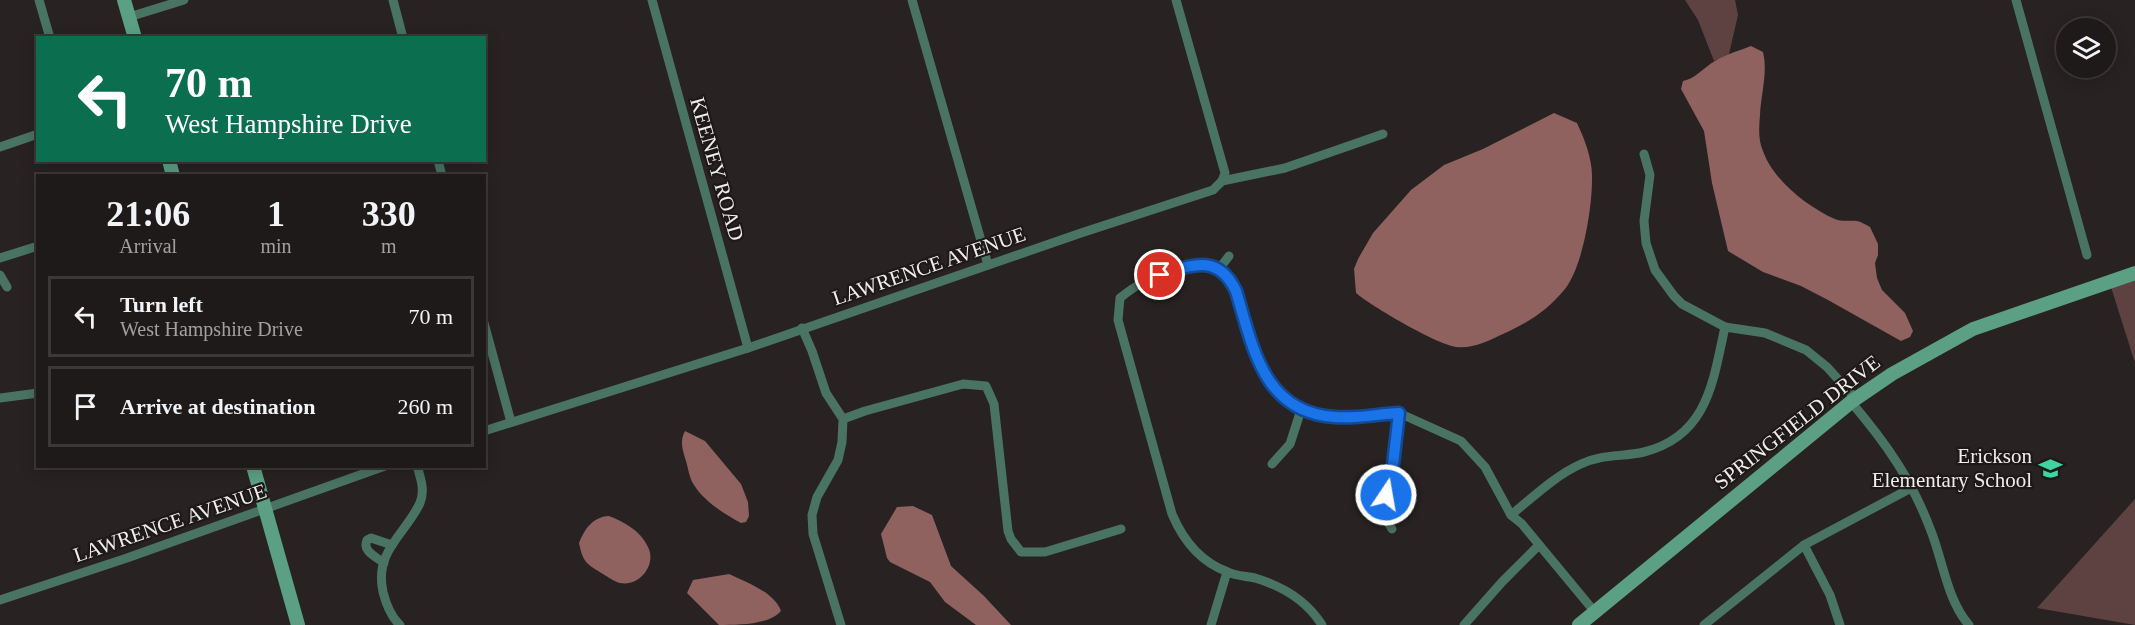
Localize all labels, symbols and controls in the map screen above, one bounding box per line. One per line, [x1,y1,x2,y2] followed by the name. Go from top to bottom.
[2056,18,2116,78] map controls
[2056,18,2116,78] button: layers
[66,60,144,138] icon: left
[165,60,253,106] text: 70 m
[685,95,749,243] street label: KEENEY ROAD
[165,109,412,139] text: West Hampshire Drive
[106,194,190,234] text: 21:06
[267,194,285,234] text: 1
[362,194,416,234] text: 330
[829,222,1029,310] street label: LAWRENCE AVENUE
[119,235,177,257] text: Arrival
[260,235,292,257] text: min
[381,235,397,257] text: m
[1134,249,1185,300] pin
[1143,258,1176,291] icon: arrive
[120,292,203,317] text: Turn left
[69,300,102,333] icon: left
[408,304,453,329] text: 70 m
[120,318,303,340] text: West Hampshire Drive
[1709,350,1885,494] street label: SPRINGFIELD DRIVE
[69,390,102,423] icon: arrive
[120,394,316,419] text: Arrive at destination
[397,394,453,419] text: 260 m
[1872,444,2032,492] place label: Erickson Elementary School
[2037,455,2063,481] school or university icon: Erickson Elementary School
[1354,463,1418,527] position arrow
[70,479,270,567] street label: LAWRENCE AVENUE

